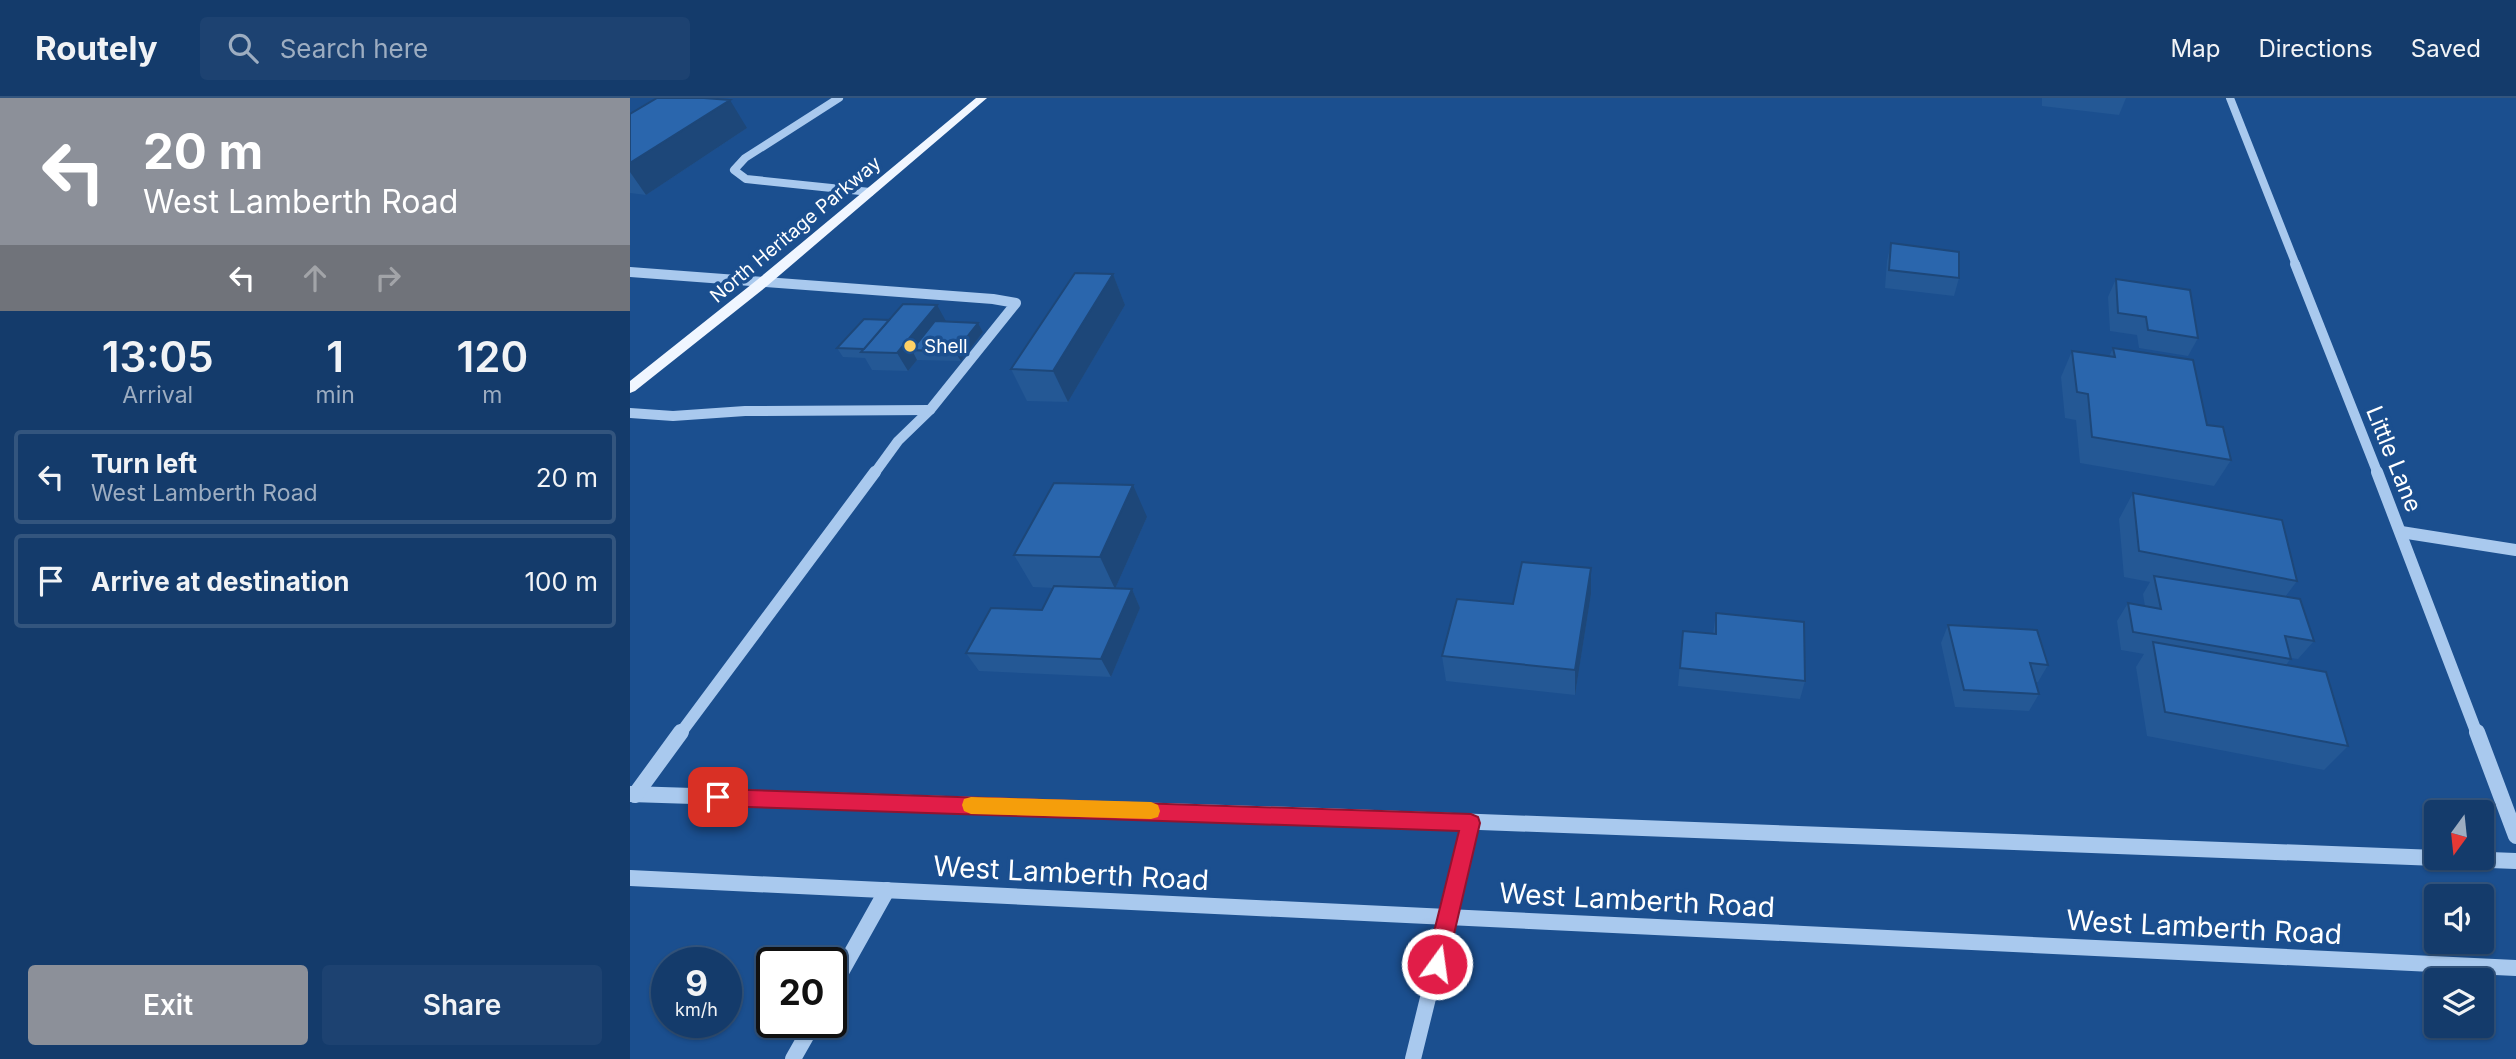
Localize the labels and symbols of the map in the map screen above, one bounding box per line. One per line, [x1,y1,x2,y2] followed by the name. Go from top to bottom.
[705,151,886,307] street label: North Heritage Parkway
[924,335,968,358] place label: Shell
[902,338,918,354] marker: Shell
[2360,402,2428,516] street label: Little Lane
[688,767,748,827] pin
[2424,800,2494,870] north arrow
[932,849,1210,897] street label: West Lamberth Road
[1498,876,1776,924] street label: West Lamberth Road
[2065,903,2343,951] street label: West Lamberth Road
[1400,927,1474,1001] position arrow
[756,947,847,1038] speed limit sign: 20

